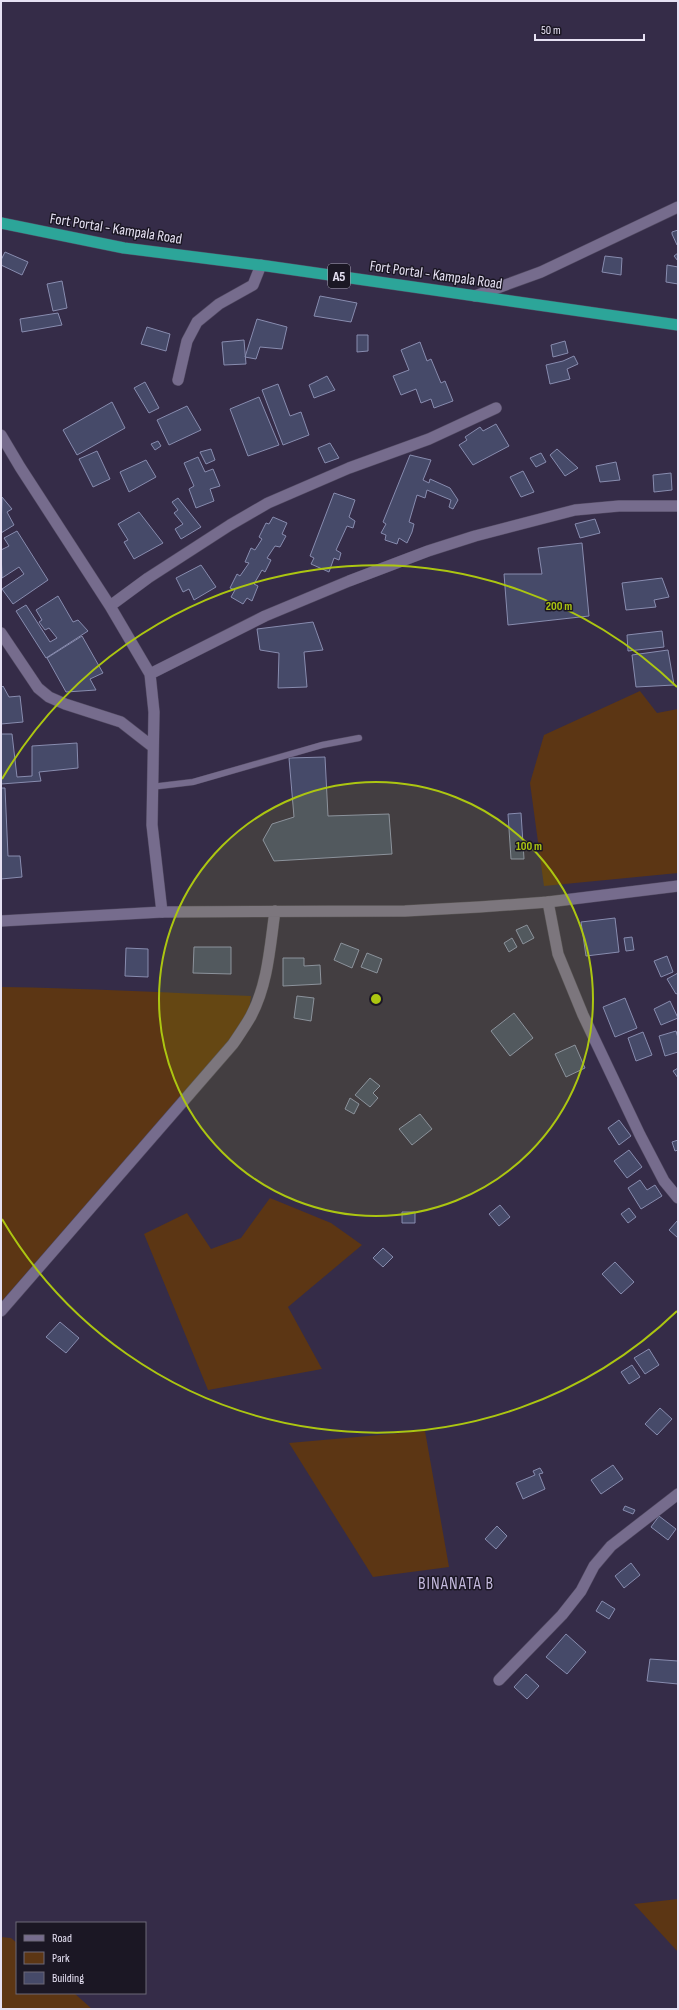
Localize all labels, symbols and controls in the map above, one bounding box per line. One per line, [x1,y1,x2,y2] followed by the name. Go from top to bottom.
[535,16,644,42] scale bar
[541,23,561,38] text: 50 m
[49,209,183,249] street label: Fort Portal - Kampala Road
[369,256,503,294] street label: Fort Portal - Kampala Road
[328,264,350,288] road number: A5
[546,599,572,614] text: 200 m
[516,839,542,854] text: 100 m
[369,992,383,1006] centre of rings
[418,1574,494,1594] district label: BINANATA B
[16,1922,146,1994] legend
[52,1931,72,1946] text: Road
[52,1951,70,1966] text: Park
[52,1971,84,1986] text: Building

